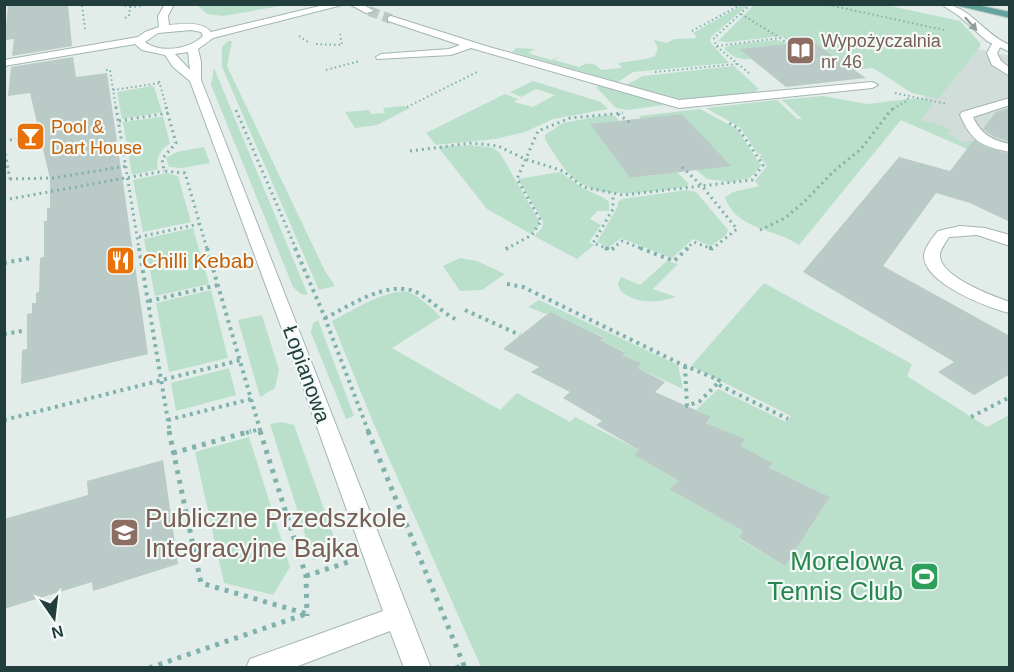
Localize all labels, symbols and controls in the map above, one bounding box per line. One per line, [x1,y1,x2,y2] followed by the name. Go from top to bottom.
[964,16,977,31] one-way arrow
[821,31,942,72] place label: Wypożyczalnia nr 46
[784,35,816,67] library icon: Wypożyczalnia nr 46
[51,117,142,158] place label: Pool & Dart House
[14,121,46,153] bar icon: Pool & Dart House
[105,244,137,276] restaurant icon: Chilli Kebab
[142,249,254,272] place label: Chilli Kebab
[279,322,335,426] street label: Łopianowa
[145,503,407,563] place label: Publiczne Przedszkole Integracyjne Bajka
[108,517,140,549] school or university icon: Publiczne Przedszkole Integracyjne Bajka
[767,546,904,606] place label: Morelowa Tennis Club
[908,560,940,592] sports icon: Morelowa Tennis Club
[24,588,84,648] north arrow
[50,622,65,642] text: N

